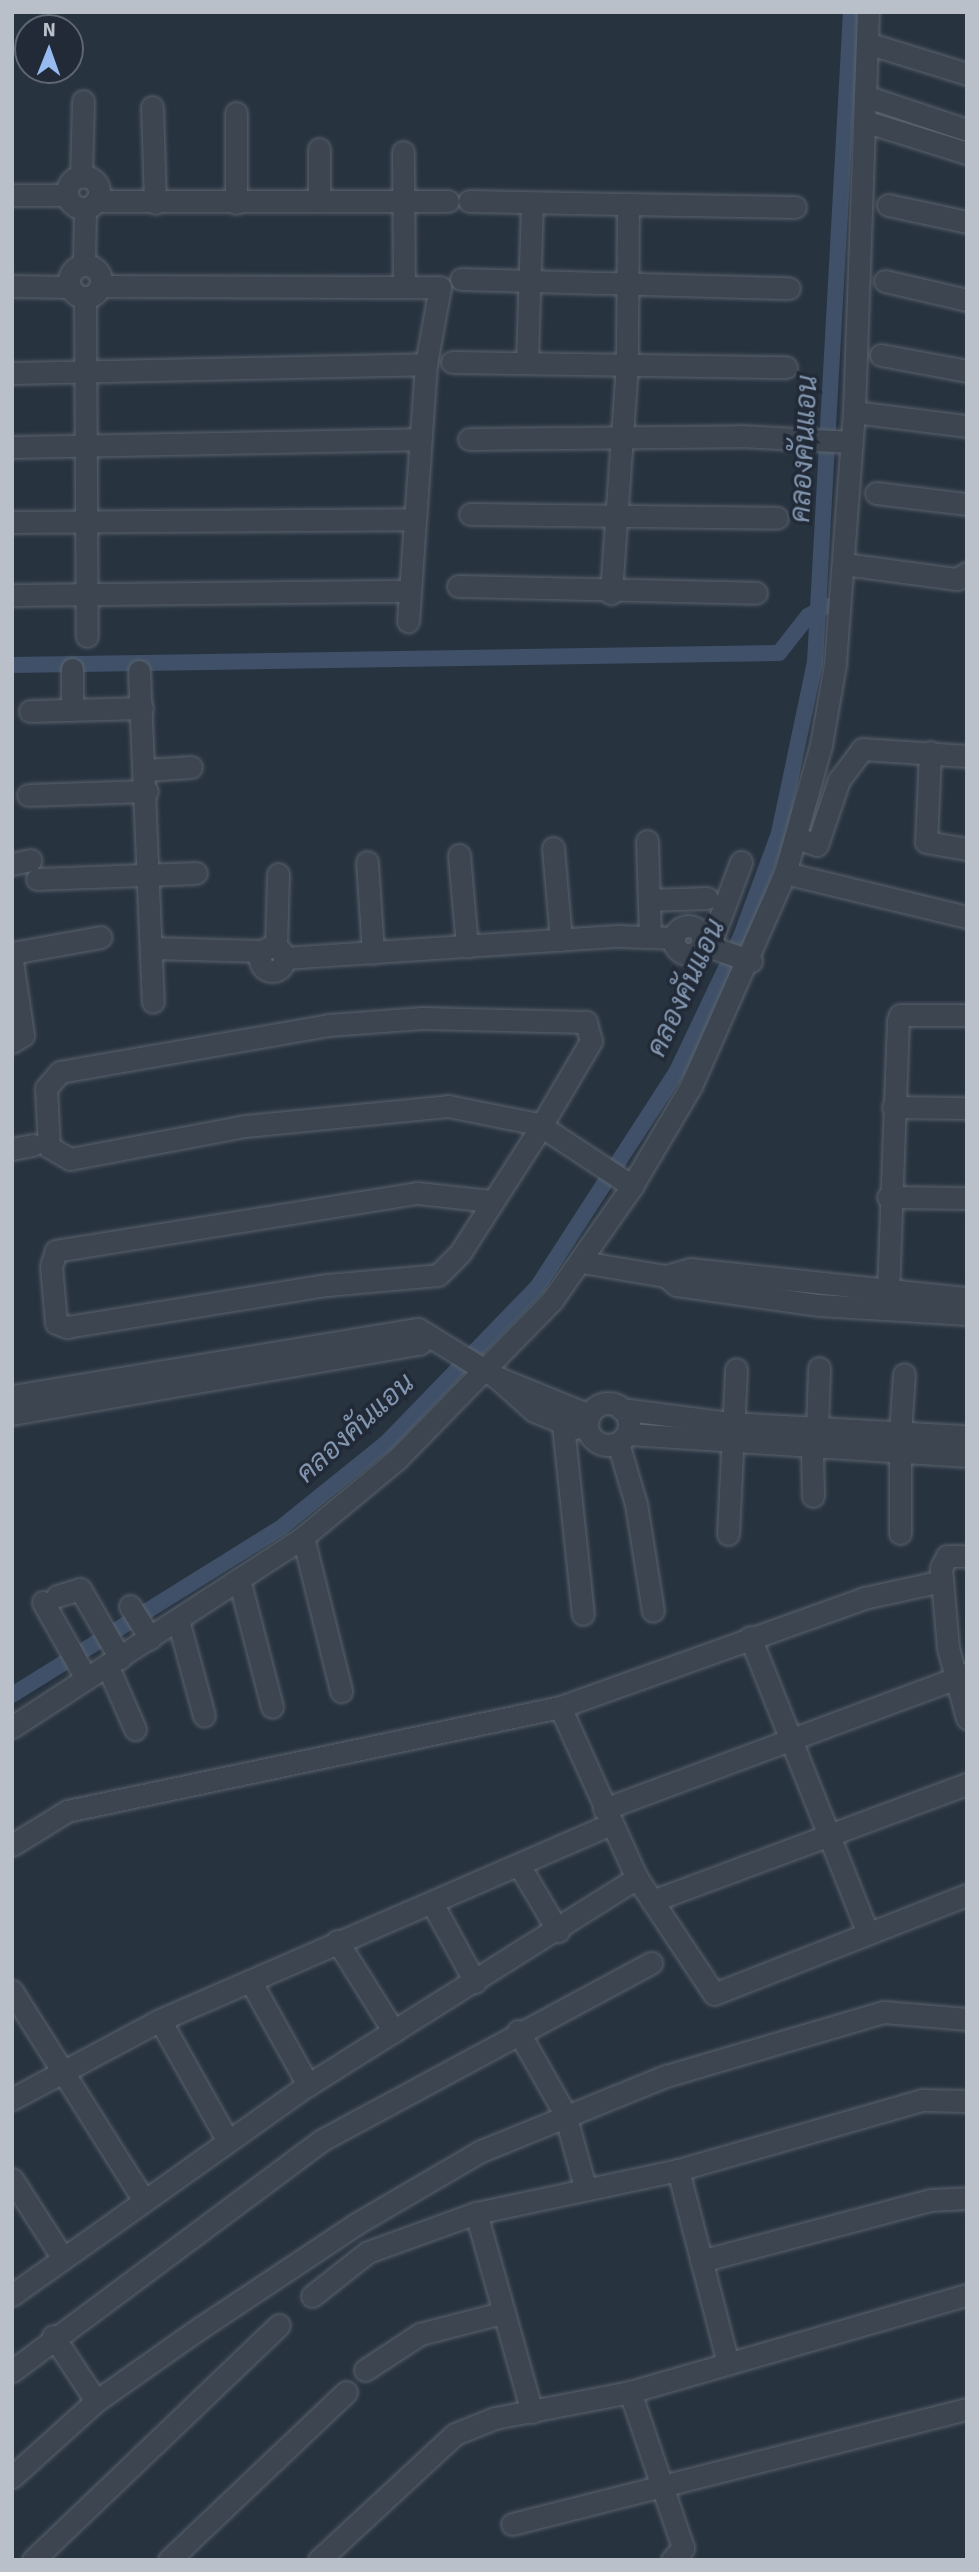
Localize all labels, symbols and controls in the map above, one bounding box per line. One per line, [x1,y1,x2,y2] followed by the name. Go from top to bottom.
[14,14,84,84] north arrow
[43,18,56,42] text: N
[783,374,825,524] water label: คลองคันแอน
[640,914,732,1062] water label: คลองคันแอน
[289,1366,421,1490] water label: คลองคันแอน

